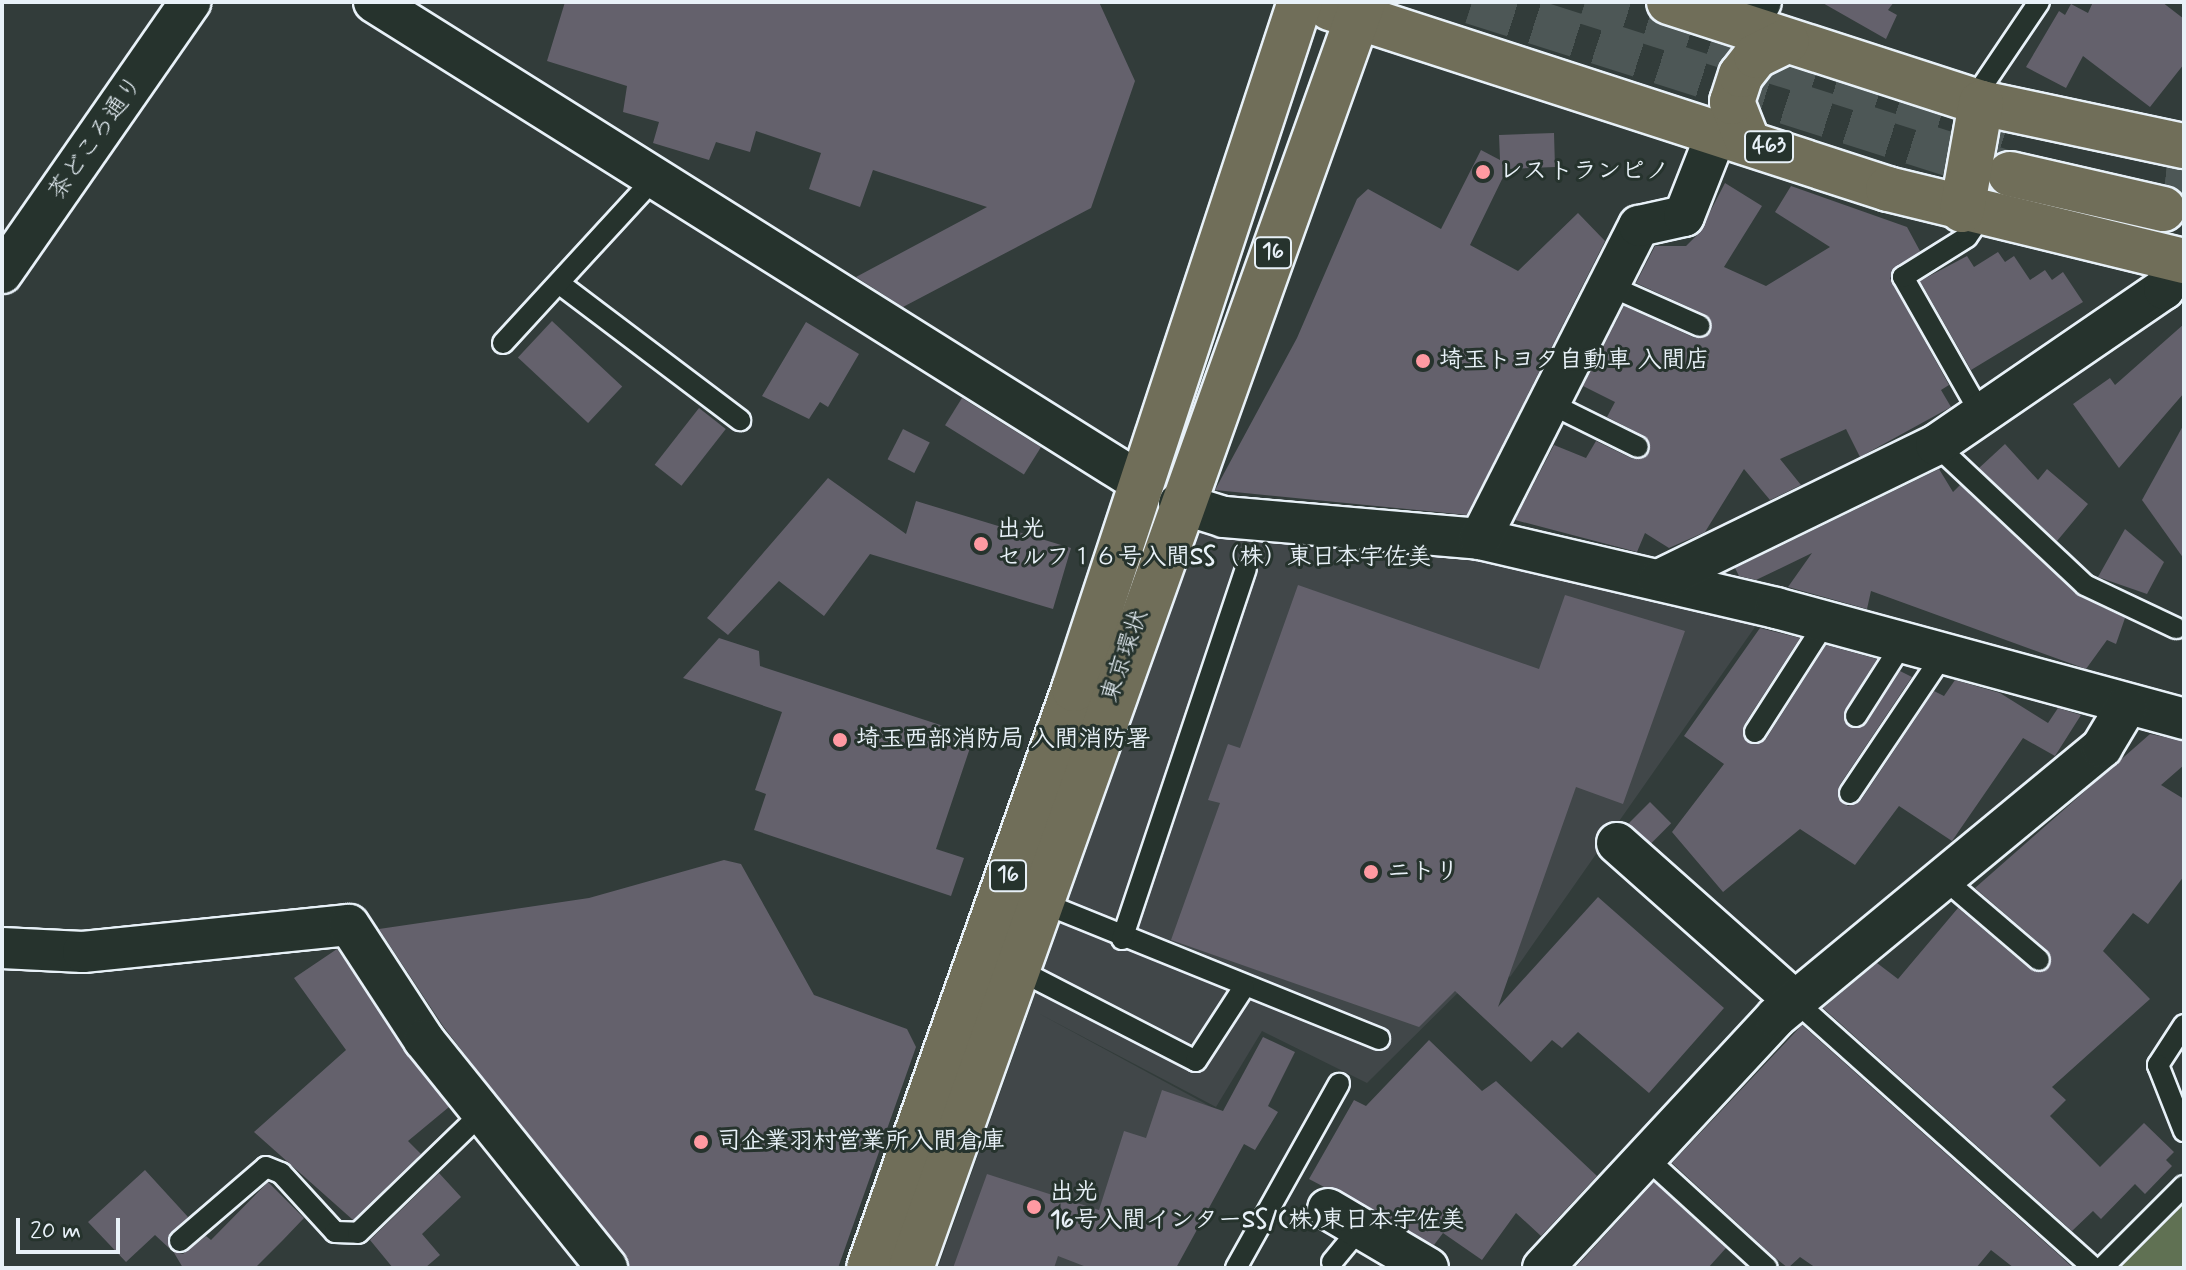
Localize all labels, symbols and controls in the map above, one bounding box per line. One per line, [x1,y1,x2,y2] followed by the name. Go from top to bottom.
[43,71,149,205] street label: 茶どころ通り
[1743,129,1795,165] road number: 463
[1499,158,1667,186] place label: レストランピノ
[1474,163,1492,181] marker: レストランピノ
[1253,235,1293,271] road number: 16
[1439,347,1709,375] place label: 埼玉トヨタ自動車 入間店
[1414,352,1432,370] marker: 埼玉トヨタ自動車 入間店
[997,516,1431,572] place label: 出光 セルフ１６号入間SS（株）東日本宇佐美
[972,535,990,553] marker: 出光 セルフ１６号入間SS（株）東日本宇佐美
[1096,606,1154,706] street label: 東京環状
[856,726,1150,754] place label: 埼玉西部消防局 入間消防署
[831,731,849,749] marker: 埼玉西部消防局 入間消防署
[988,858,1028,894] road number: 16
[1387,858,1459,886] place label: ニトリ
[1362,863,1380,881] marker: ニトリ
[717,1128,1005,1156] place label: 司企業羽村営業所入間倉庫
[692,1133,710,1151] marker: 司企業羽村営業所入間倉庫
[1050,1179,1465,1235] place label: 出光 16号入間インターSS/(株)東日本宇佐美
[1025,1198,1043,1216] marker: 出光 16号入間インターSS/(株)東日本宇佐美
[20,1202,124,1252] scale bar
[30,1216,81,1247] text: 20 m

